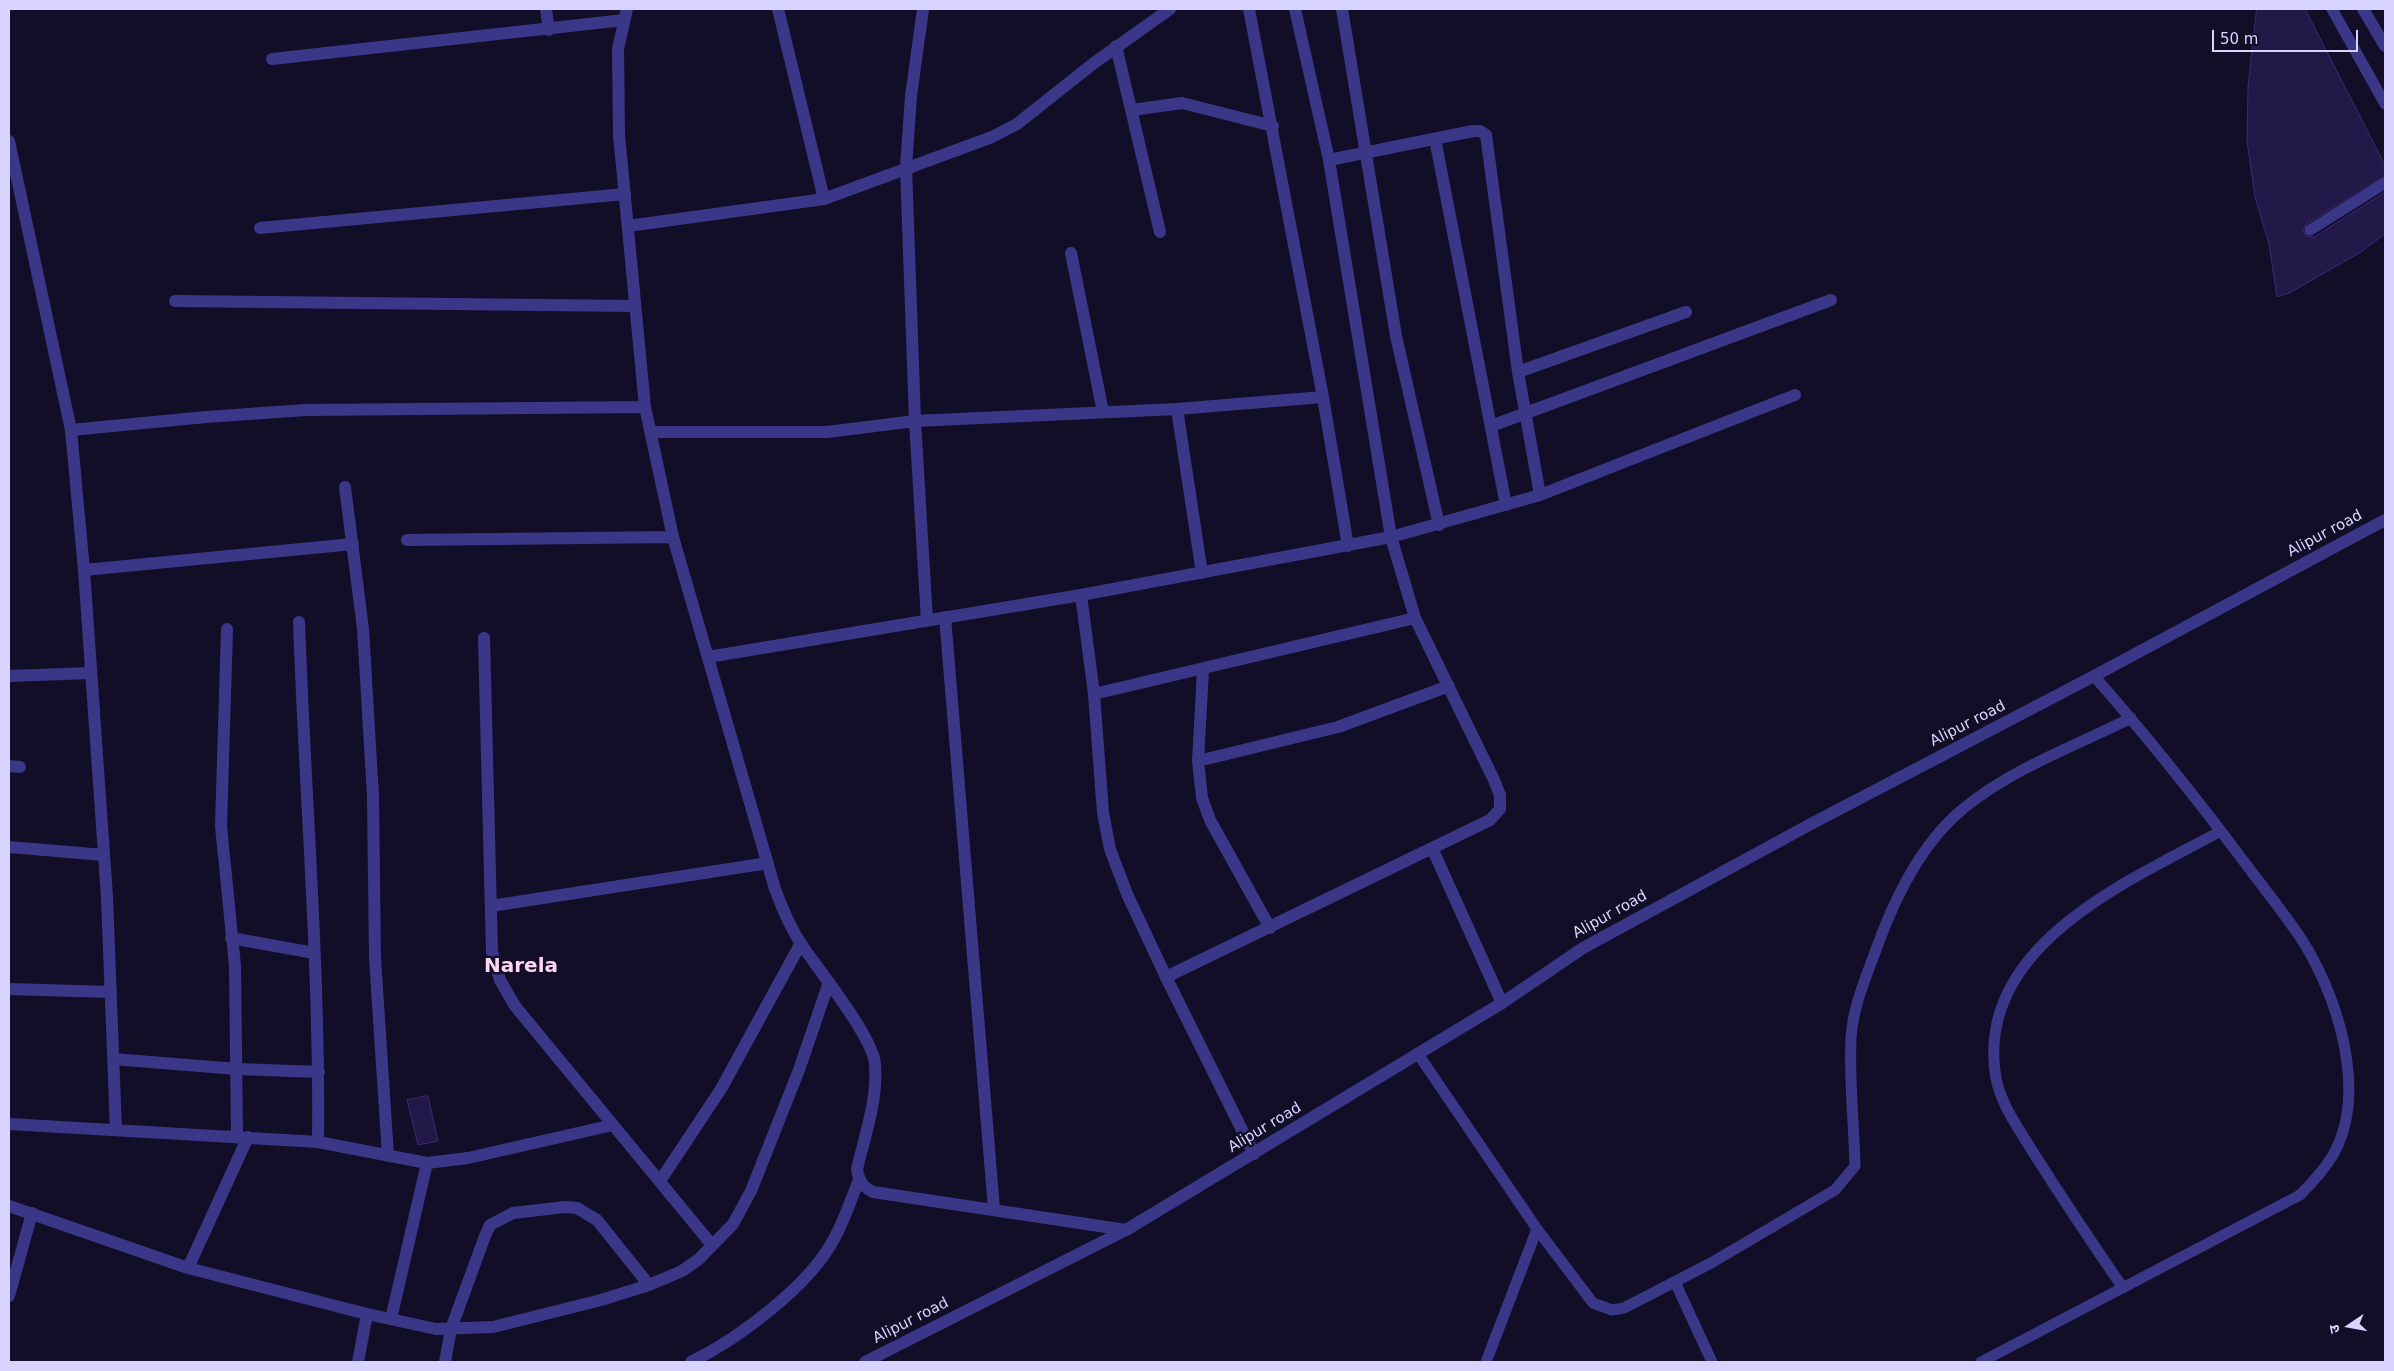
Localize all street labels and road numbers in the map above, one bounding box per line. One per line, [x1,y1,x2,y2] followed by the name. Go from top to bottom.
[2284,507,2366,561] street label: Alipur road
[1927,697,2009,751] street label: Alipur road
[1570,887,1650,943] street label: Alipur road
[1225,1099,1305,1157] street label: Alipur road
[870,1294,952,1348] street label: Alipur road

